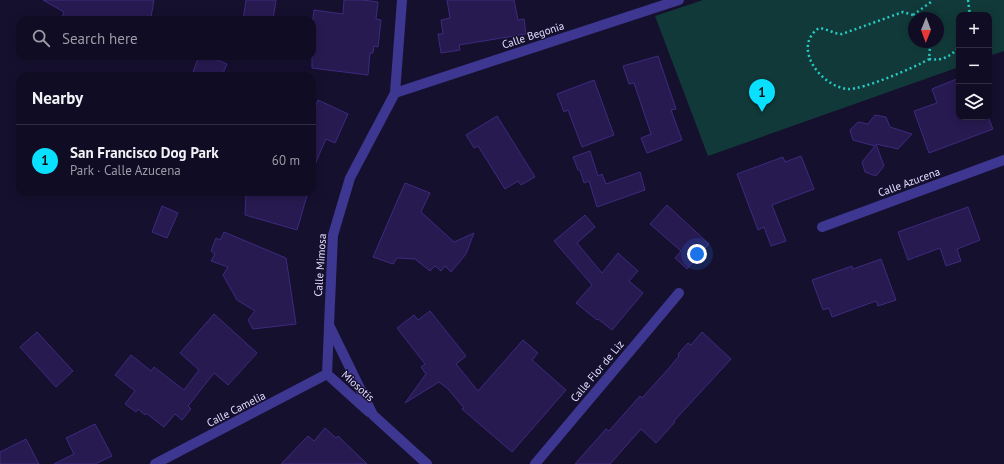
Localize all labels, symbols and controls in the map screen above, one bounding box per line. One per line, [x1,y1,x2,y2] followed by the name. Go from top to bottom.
[908,12,944,48] north arrow
[956,12,992,120] map controls
[956,12,992,48] button: +
[16,16,316,60] search box
[500,18,566,52] street label: Calle Begonia
[30,27,52,49] icon: search
[62,29,138,48] text: Search here
[956,48,992,84] button: −
[749,79,775,112] pin: 1
[956,84,992,120] button: layers
[32,87,83,109] text: Nearby
[70,143,219,162] text: San Francisco Dog Park
[41,152,49,169] text: 1
[272,152,300,169] text: 60 m
[70,162,181,179] text: Park · Calle Azucena
[876,164,942,200] street label: Calle Azucena
[311,233,329,297] street label: Calle Mimosa
[687,244,707,264] your location
[567,337,627,405] street label: Calle Flor de Liz
[339,368,378,405] street label: Miosotis
[204,388,268,430] street label: Calle Camelia

